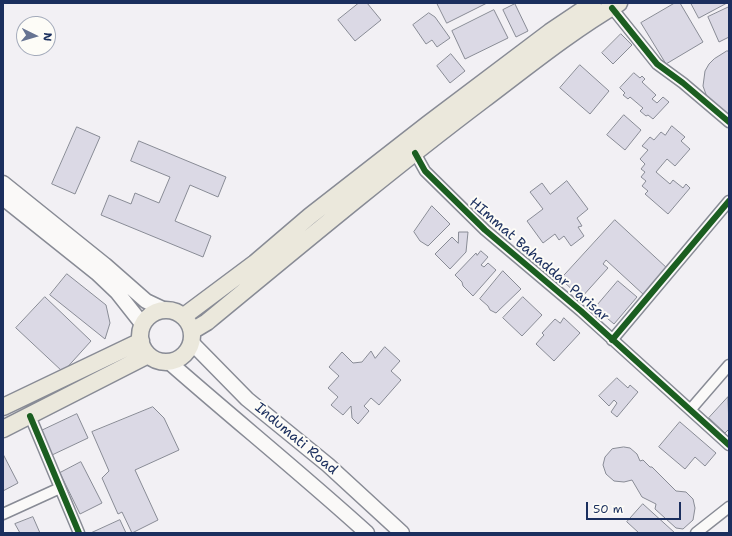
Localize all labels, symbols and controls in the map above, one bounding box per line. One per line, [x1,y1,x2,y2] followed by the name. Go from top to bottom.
[16,16,56,56] north arrow
[40,32,55,42] text: N
[466,195,612,325] street label: HImmat Bahaddar Parisar
[251,399,341,479] street label: Indumati Road
[588,494,683,520] scale bar
[593,501,623,517] text: 50 m

